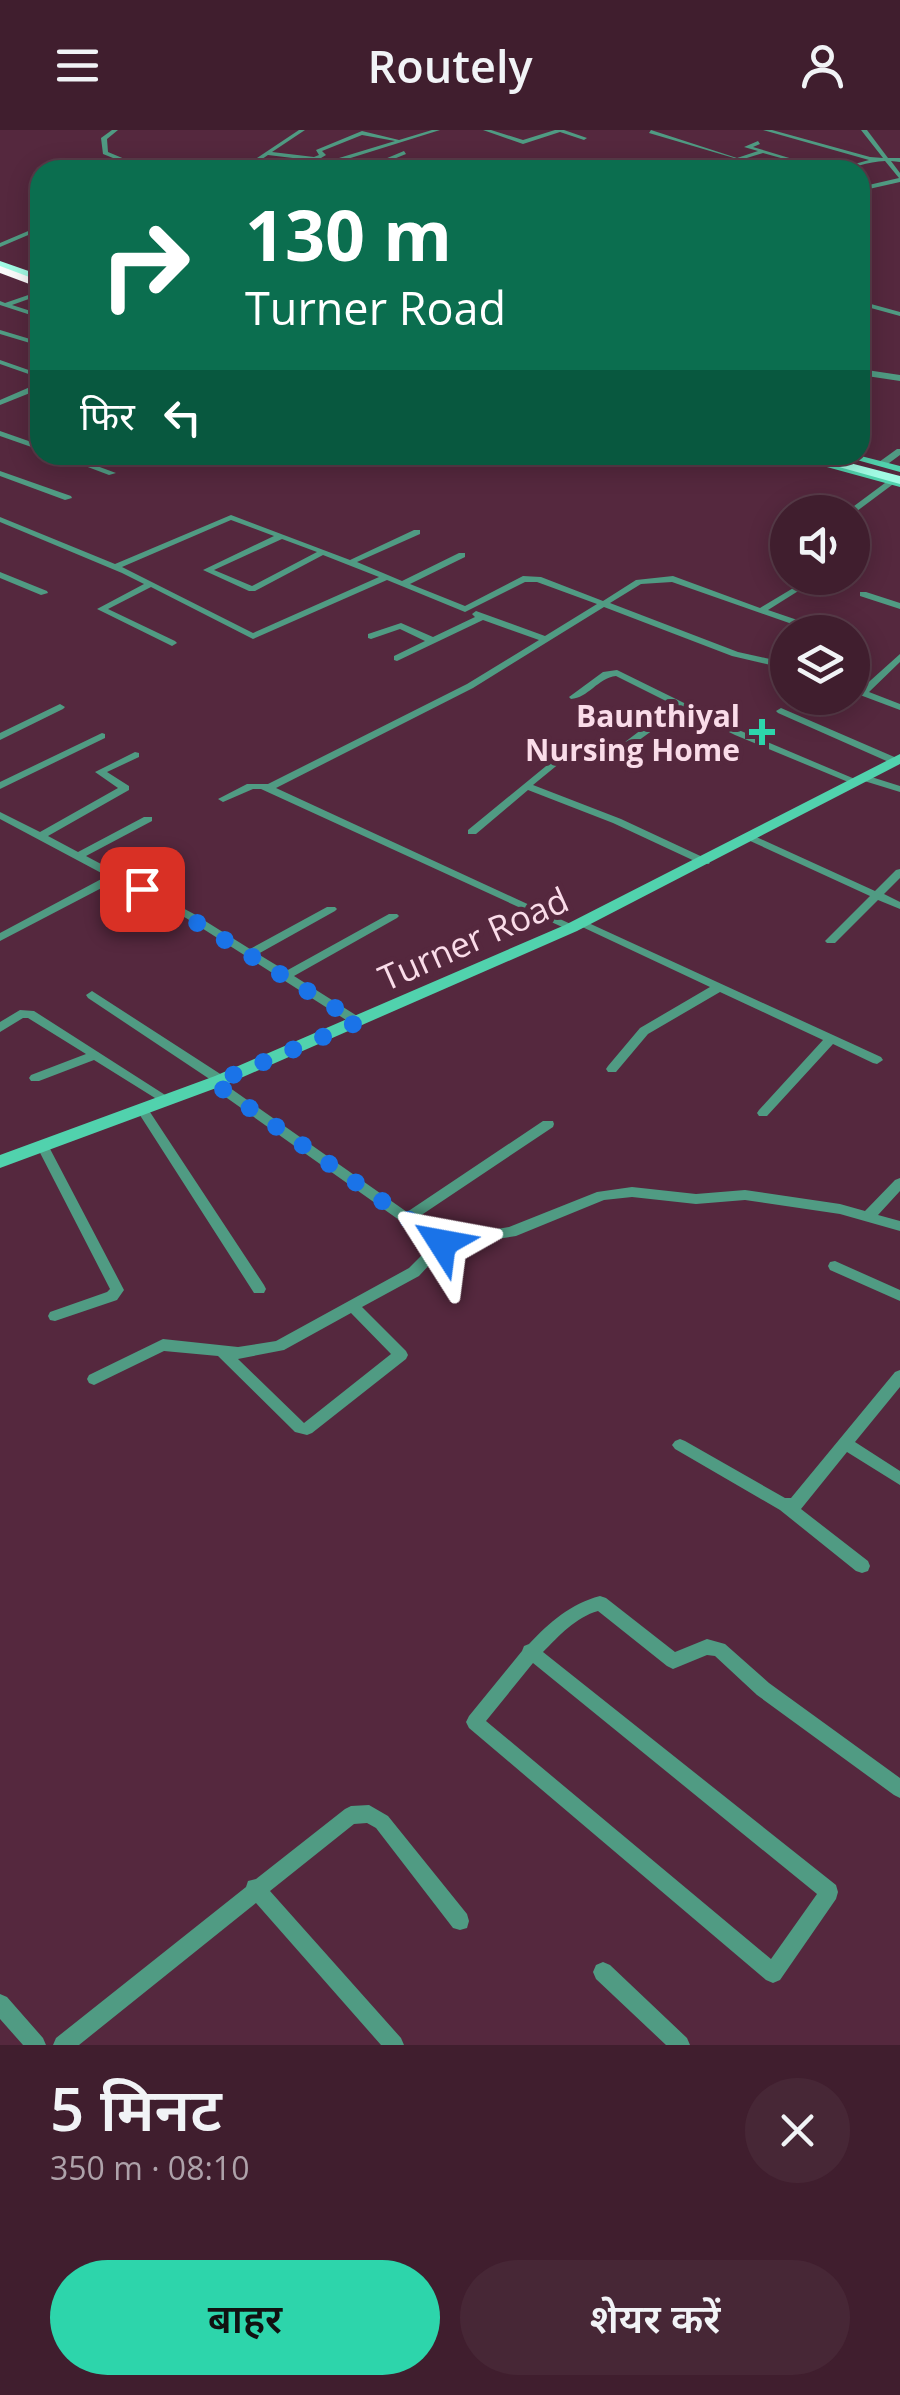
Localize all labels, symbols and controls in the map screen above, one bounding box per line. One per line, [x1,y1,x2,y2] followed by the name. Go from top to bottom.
[367,35,533,96] text: Routely
[50,38,105,93] icon: menu
[795,38,850,93] icon: person
[245,186,452,282] text: 130 m
[80,200,210,330] icon: right
[245,277,506,338] text: Turner Road
[80,389,135,441] text: फिर
[155,390,210,445] icon: left
[770,495,870,715] map controls
[770,495,870,595] button: sound
[770,615,870,715] button: layers
[525,695,740,770] place label: Baunthiyal Nursing Home
[749,719,775,745] marker: Baunthiyal Nursing Home
[100,847,185,932] pin
[115,862,170,917] icon: arrive
[371,875,575,1001] street label: Turner Road
[390,1191,494,1295] position arrow
[50,2067,222,2149] text: 5 मिनट
[745,2078,850,2183] button: close
[50,2146,249,2189] text: 350 m · 08:10
[50,2260,440,2375] button: बाहर
[460,2260,850,2375] button: शेयर करें

